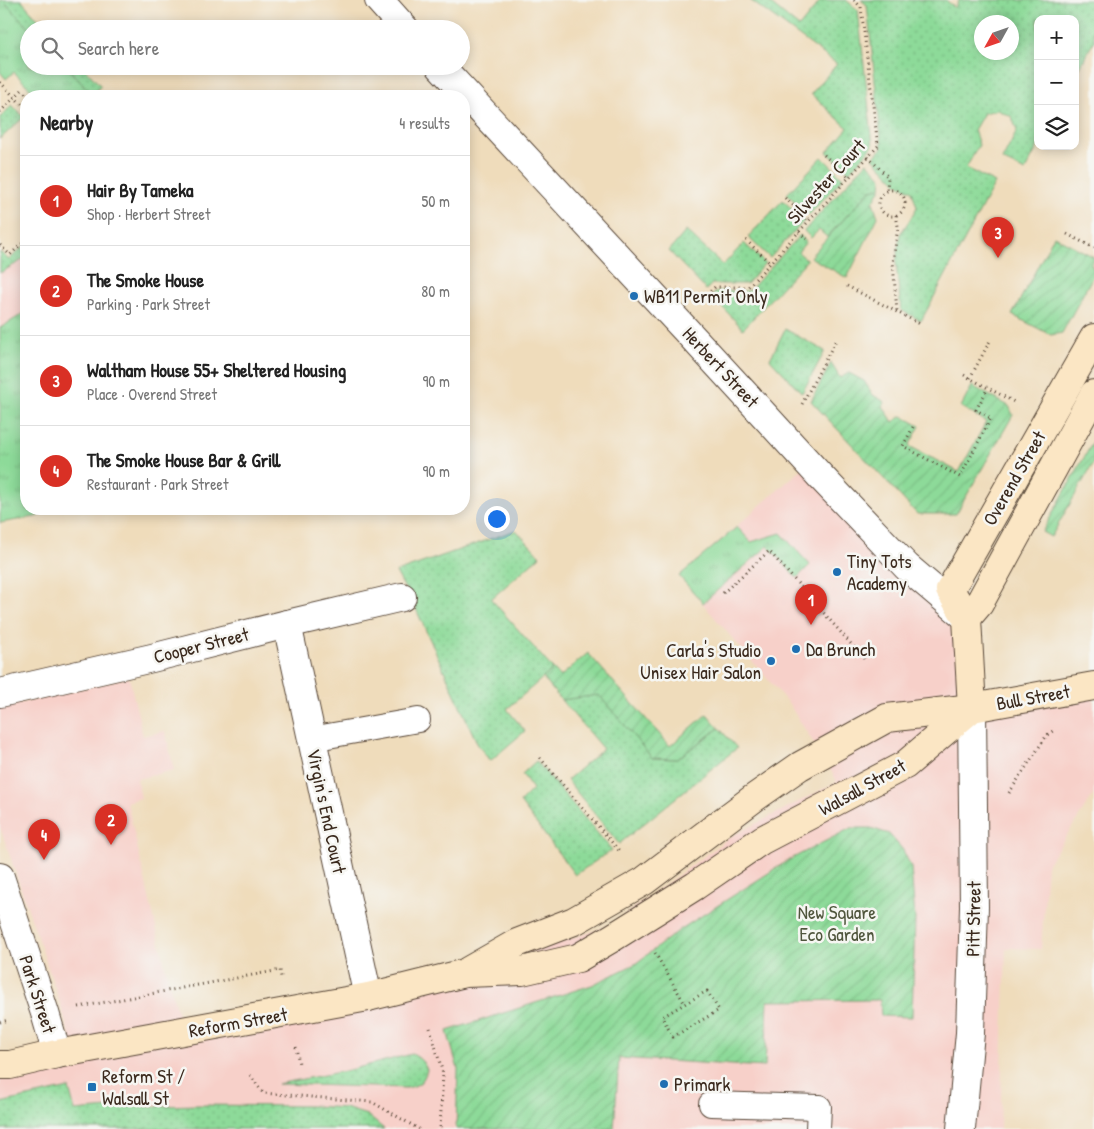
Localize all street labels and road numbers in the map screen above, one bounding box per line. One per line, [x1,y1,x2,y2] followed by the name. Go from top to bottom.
[781,133,871,229] street label: Silvester Court
[677,321,765,413] street label: Herbert Street
[976,426,1052,530] street label: Overend Street
[151,621,252,669] street label: Cooper Street
[994,678,1072,716] street label: Bull Street
[301,746,353,876] street label: Virgin's End Court
[814,752,911,822] street label: Walsall Street
[959,881,987,957] street label: Pitt Street
[13,952,63,1037] street label: Park Street
[187,1000,290,1043] street label: Reform Street

